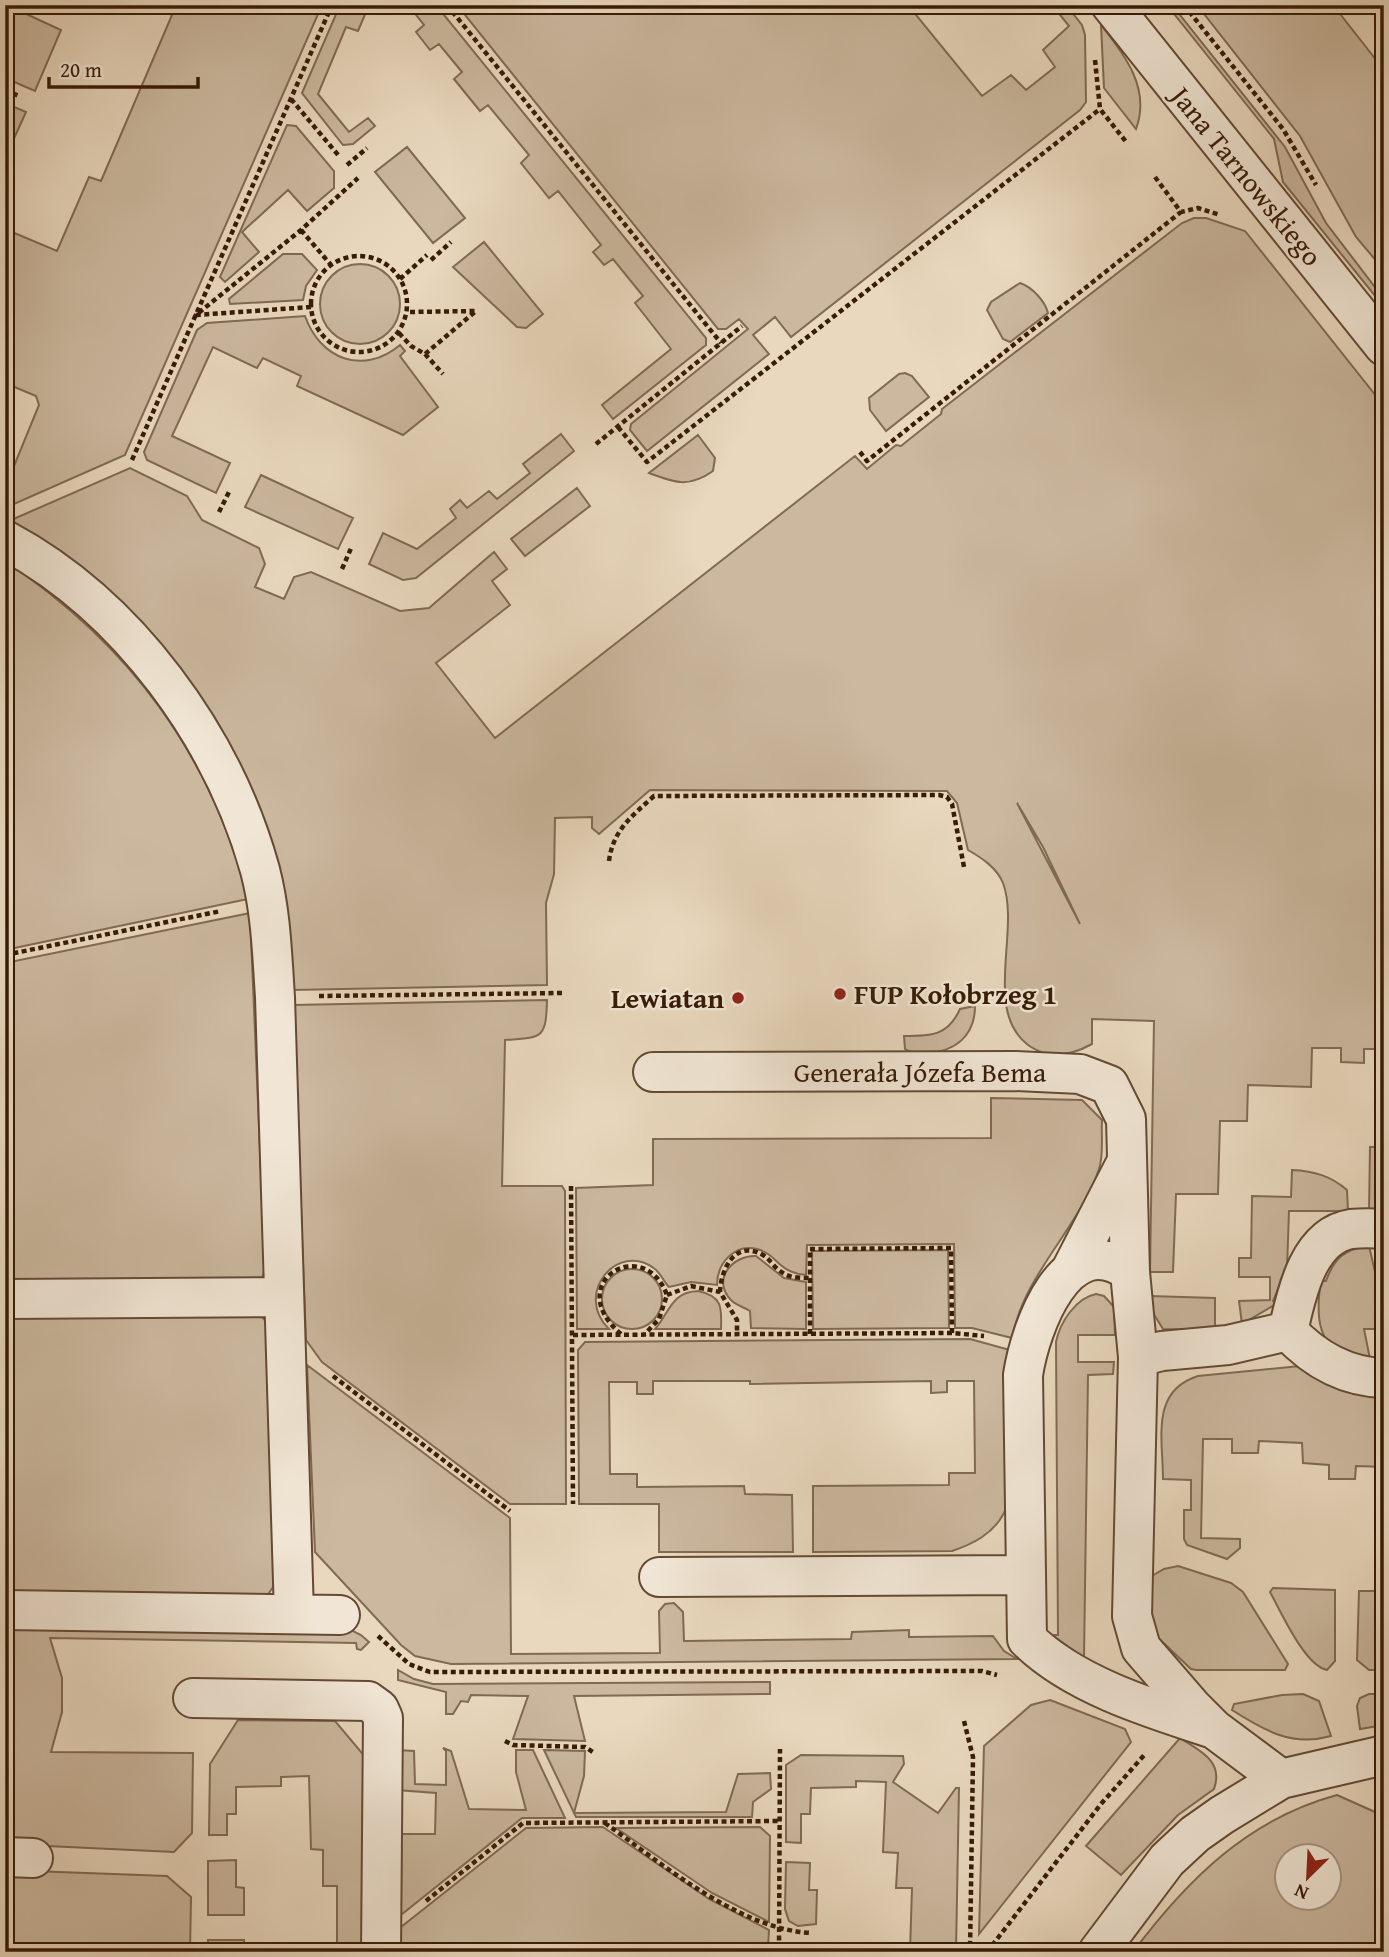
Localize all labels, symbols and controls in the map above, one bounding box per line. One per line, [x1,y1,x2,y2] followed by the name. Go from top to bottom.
[49,46,198,90] scale bar
[60,54,102,85] text: 20 m
[1160,75,1333,274] street label: Jana Tarnowskiego
[854,973,1057,1014] place label: FUP Kołobrzeg 1
[611,977,724,1018] place label: Lewiatan
[832,986,848,1002] marker: FUP Kołobrzeg 1
[730,990,746,1006] marker: Lewiatan
[794,1051,1047,1092] street label: Generała Józefa Bema
[1274,1842,1344,1912] north arrow
[1289,1877,1313,1908] text: N

